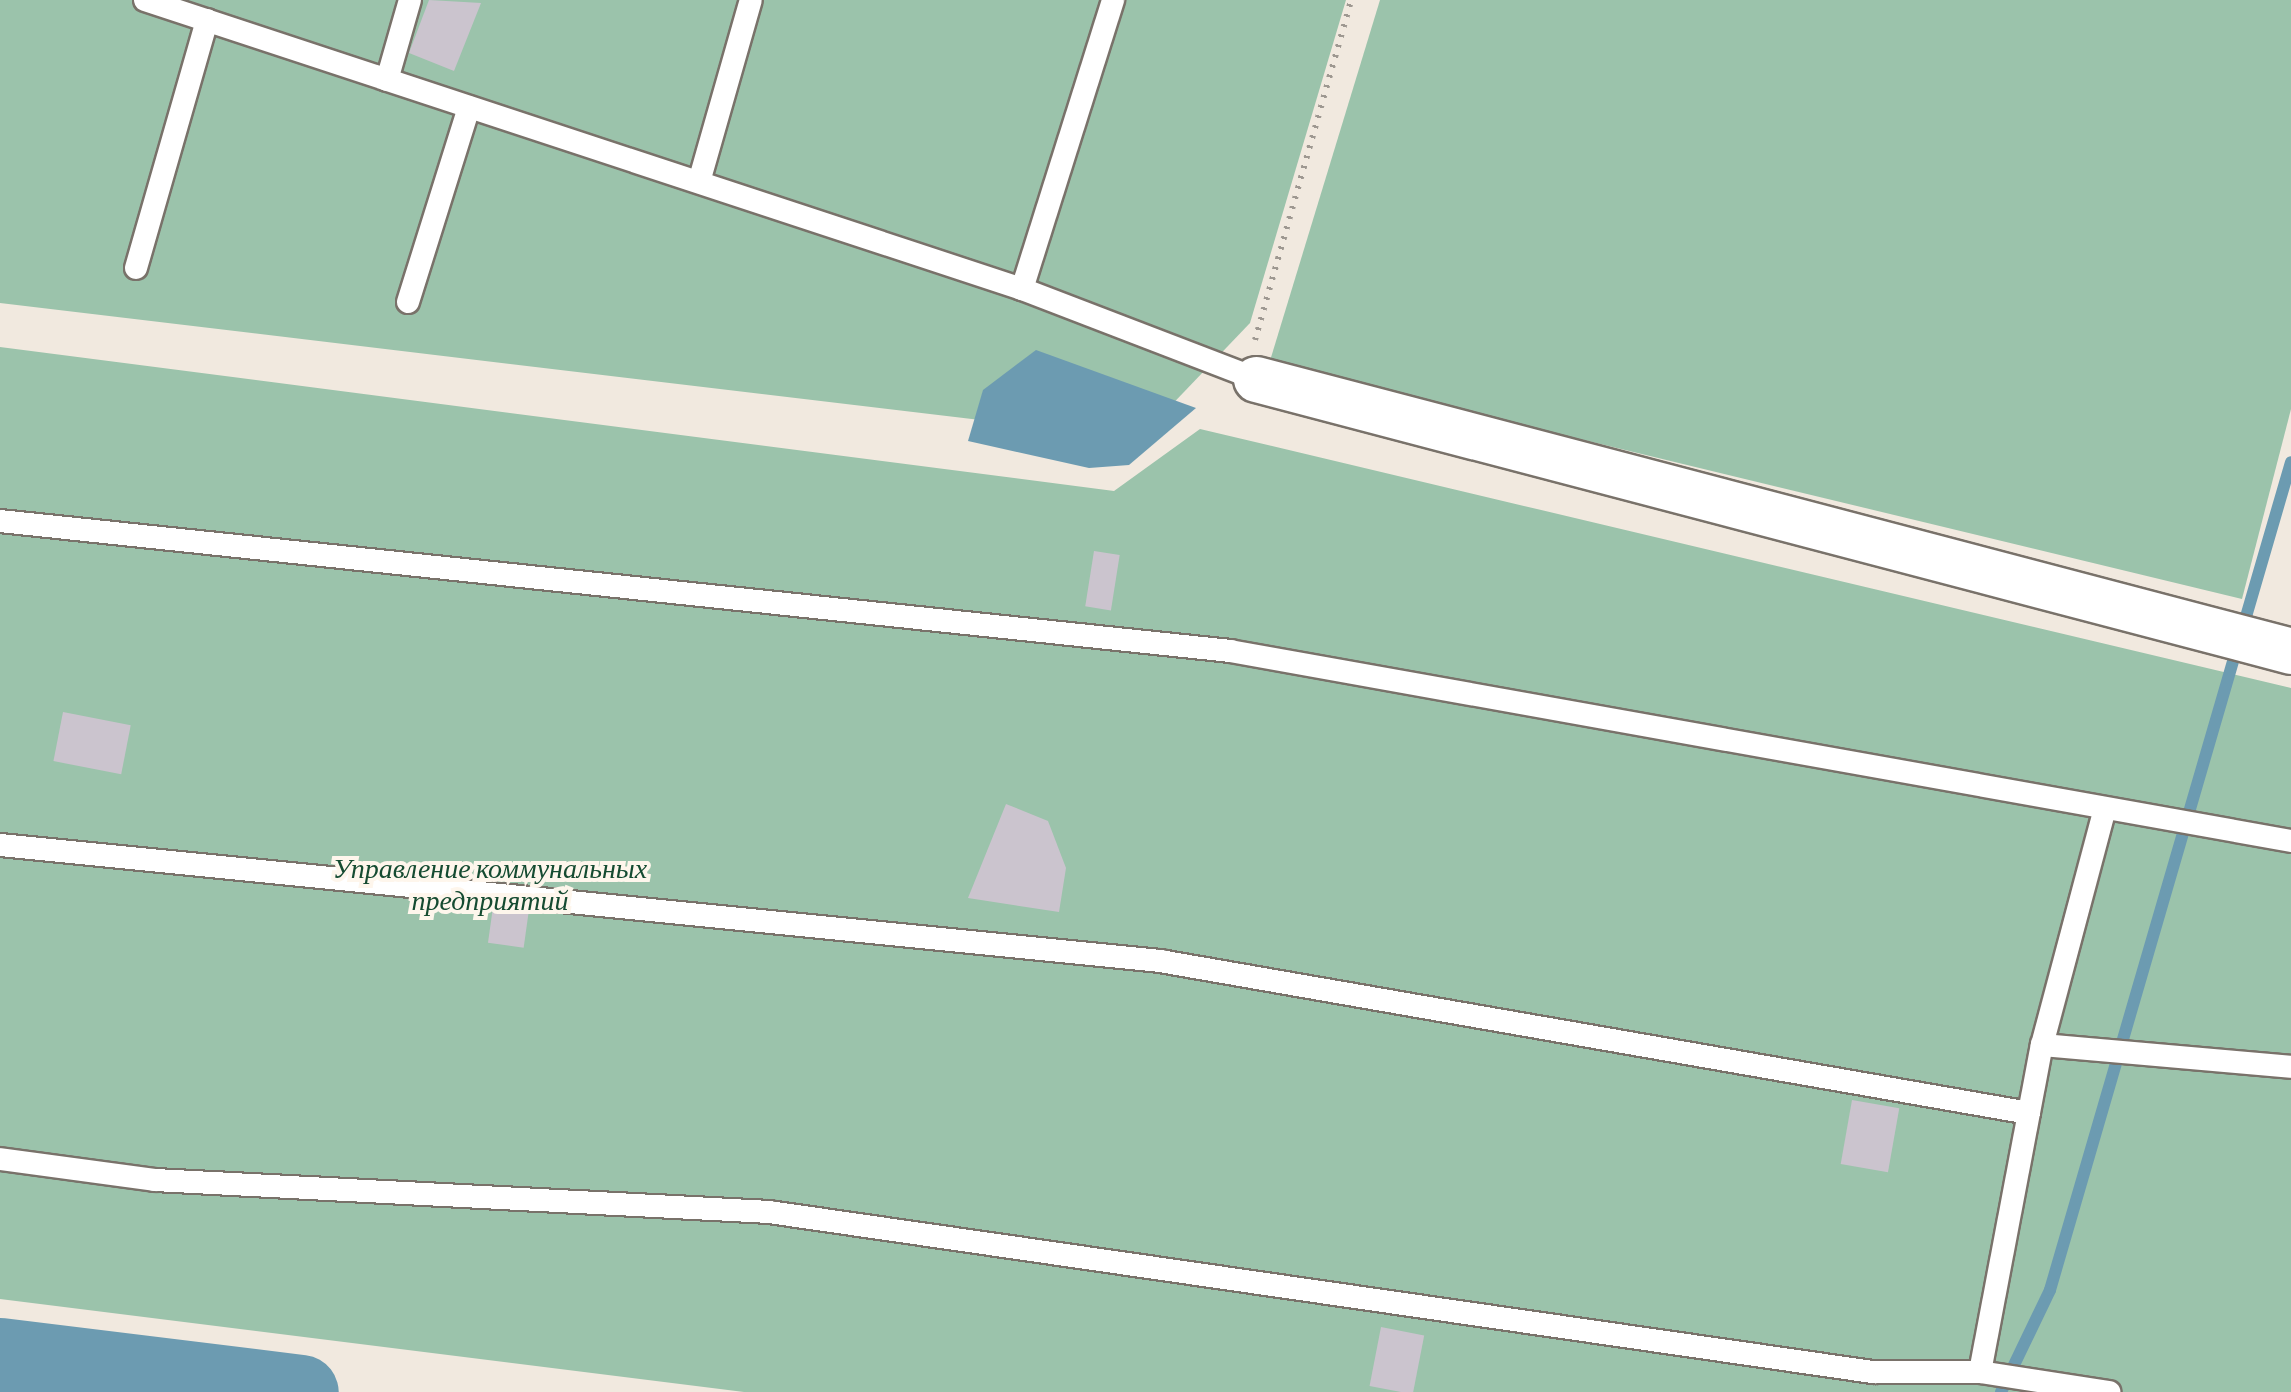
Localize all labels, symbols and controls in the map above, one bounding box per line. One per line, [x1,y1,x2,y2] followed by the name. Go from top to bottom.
[333,852,647,918] park label: Управление коммунальных предприятий

